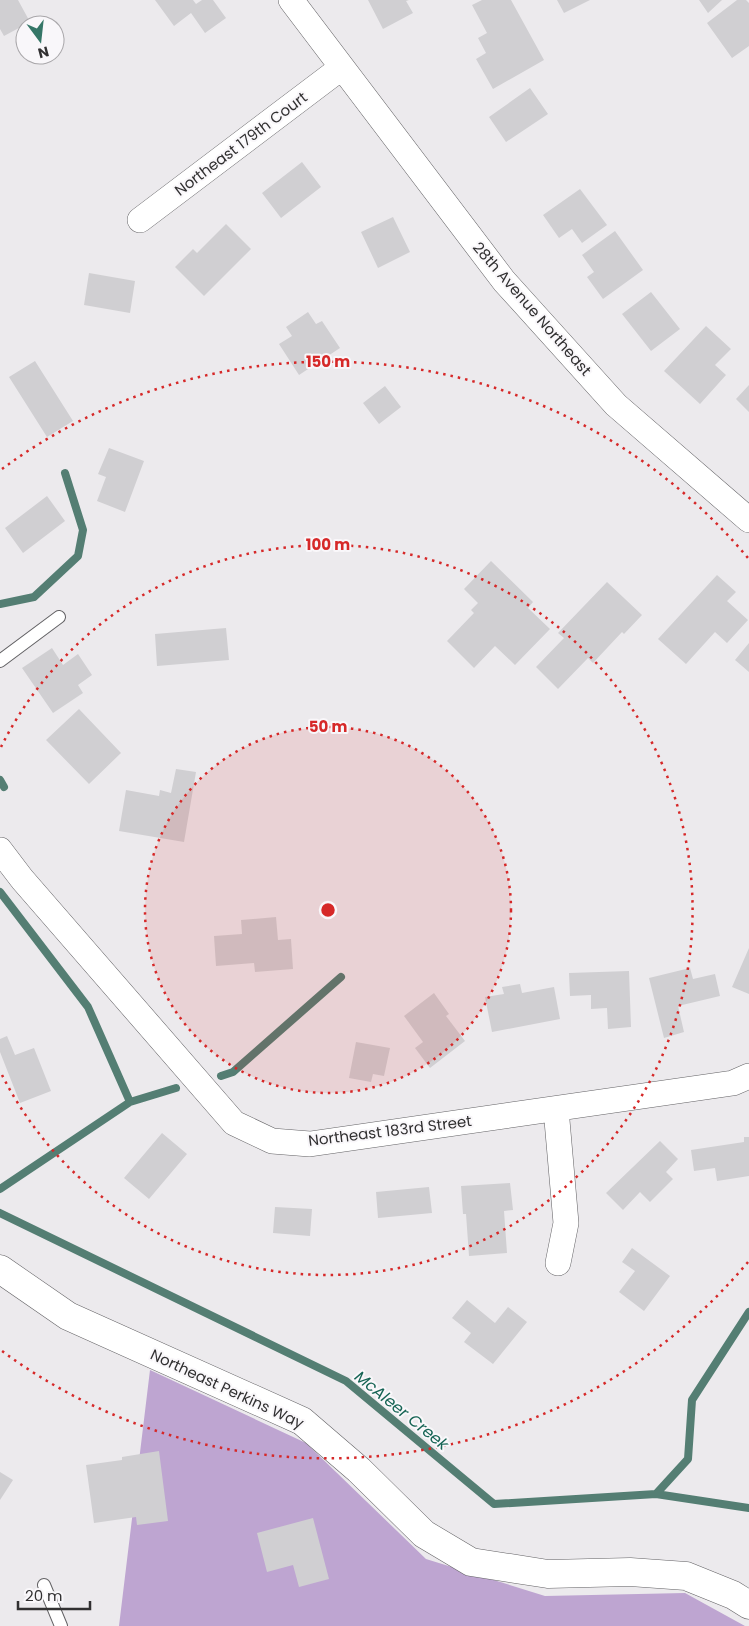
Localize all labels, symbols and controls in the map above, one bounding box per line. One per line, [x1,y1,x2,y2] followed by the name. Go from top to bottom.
[15,15,65,65] north arrow
[36,42,51,64] text: N
[170,87,311,200] street label: Northeast 179th Court
[468,237,596,380] street label: 28th Avenue Northeast
[306,351,350,372] text: 150 m
[306,534,350,555] text: 100 m
[309,716,347,737] text: 50 m
[319,901,337,919] centre of rings
[307,1110,473,1151] street label: Northeast 183rd Street
[147,1344,308,1434] street label: Northeast Perkins Way
[350,1365,454,1456] water label: McAleer Creek
[18,1578,90,1610] scale bar
[25,1585,63,1606] text: 20 m

